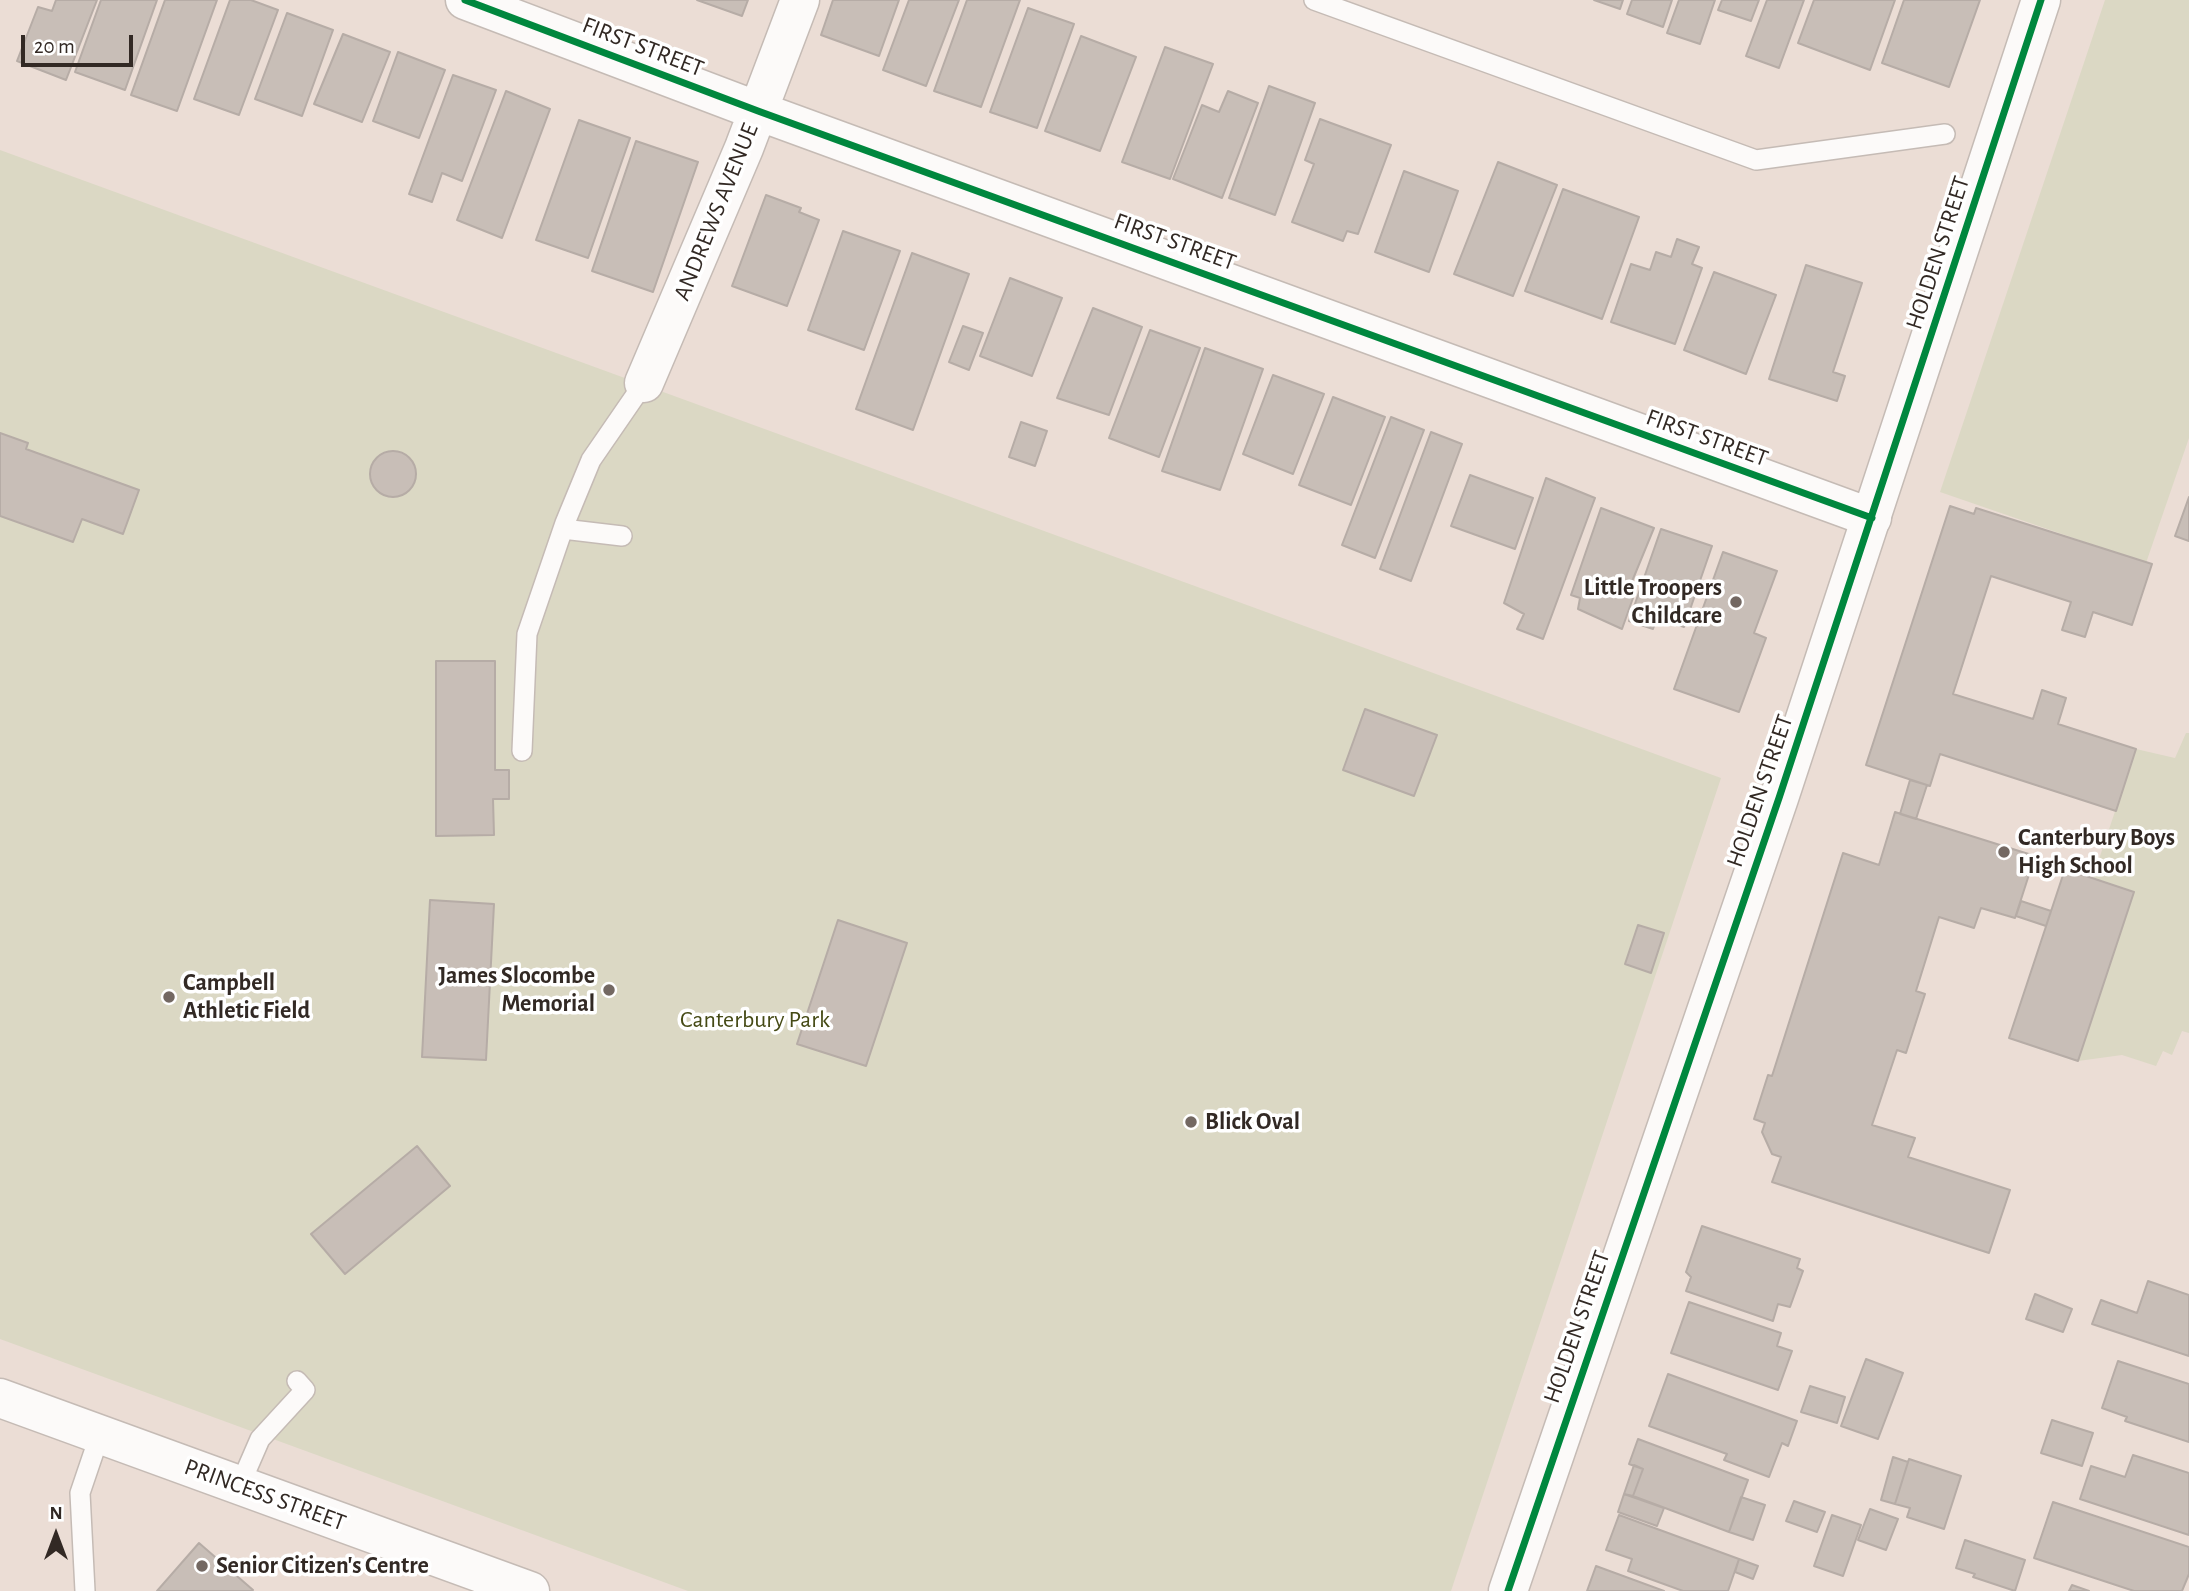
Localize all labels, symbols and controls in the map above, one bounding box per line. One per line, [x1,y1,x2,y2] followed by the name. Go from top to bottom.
[578,11,708,83] street label: FIRST STREET
[24,21,136,65] scale bar
[34,36,75,57] text: 20 m
[667,119,765,305] street label: ANDREWS AVENUE
[1900,173,1976,333] street label: HOLDEN STREET
[1110,207,1240,277] street label: FIRST STREET
[1642,403,1772,473] street label: FIRST STREET
[1584,574,1722,630] place label: Little Troopers Childcare
[1728,594,1744,610] marker: Little Troopers Childcare
[1720,711,1800,871] street label: HOLDEN STREET
[2018,824,2175,880] place label: Canterbury Boys High School
[1996,844,2012,860] marker: Canterbury Boys High School
[438,962,595,1018] place label: James Slocombe Memorial
[183,969,310,1025] place label: Campbell Athletic Field
[601,982,617,998] marker: James Slocombe Memorial
[161,989,177,1005] marker: Campbell Athletic Field
[680,1006,830,1034] park label: Canterbury Park
[1205,1108,1300,1136] place label: Blick Oval
[1183,1114,1199,1130] marker: Blick Oval
[1537,1247,1617,1407] street label: HOLDEN STREET
[180,1452,350,1538] street label: PRINCESS STREET
[21,1500,91,1570] north arrow
[49,1504,63,1523] text: N
[216,1552,429,1580] place label: Senior Citizen's Centre
[194,1558,210,1574] marker: Senior Citizen's Centre

